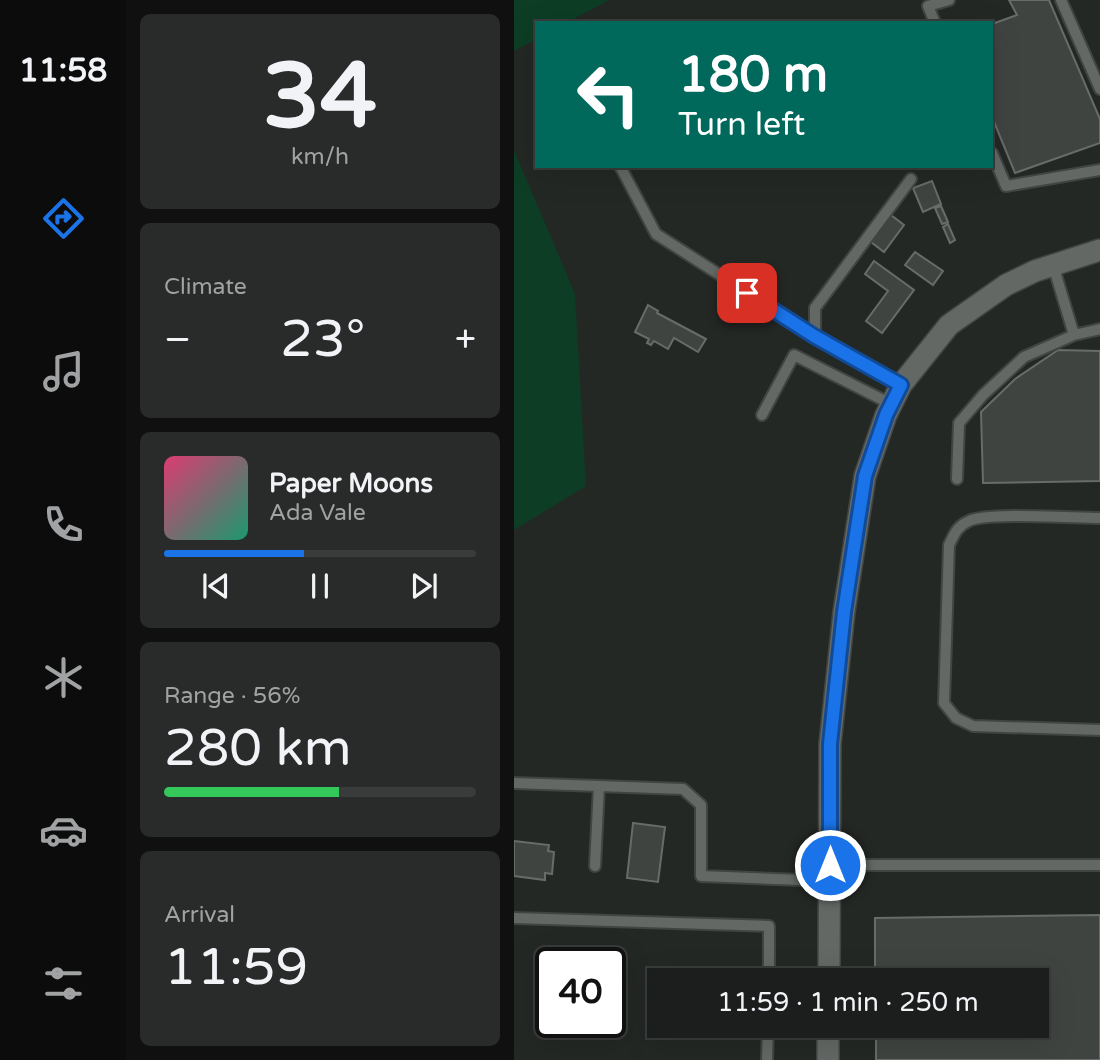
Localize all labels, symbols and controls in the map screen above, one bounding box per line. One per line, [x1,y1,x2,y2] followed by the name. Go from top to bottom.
[263,42,377,152] text: 34
[678,46,828,105] text: 180 m
[563,49,654,140] icon: left
[19,52,107,90] text: 11:58
[678,106,805,144] text: Turn left
[291,143,349,171] text: km/h
[39,194,88,243] icon: directions
[717,263,777,323] pin
[164,273,247,301] text: Climate
[728,274,766,312] icon: arrive
[280,308,365,371] text: 23°
[164,317,191,363] text: −
[455,317,476,363] text: +
[39,347,88,396] icon: music
[269,468,433,499] text: Paper Moons
[269,499,366,527] text: Ada Vale
[39,500,88,549] icon: phone
[197,567,235,605] icon: previous
[301,567,339,605] icon: pause
[405,567,443,605] icon: next
[39,653,88,702] icon: climate
[164,682,300,710] text: Range · 56%
[164,717,352,780] text: 280 km
[39,806,88,855] icon: car
[793,828,867,902] position arrow
[164,901,235,929] text: Arrival
[164,936,308,999] text: 11:59
[535,947,626,1038] speed limit sign: 40
[39,959,88,1008] icon: filters
[717,987,979,1018] text: 11:59 · 1 min · 250 m

